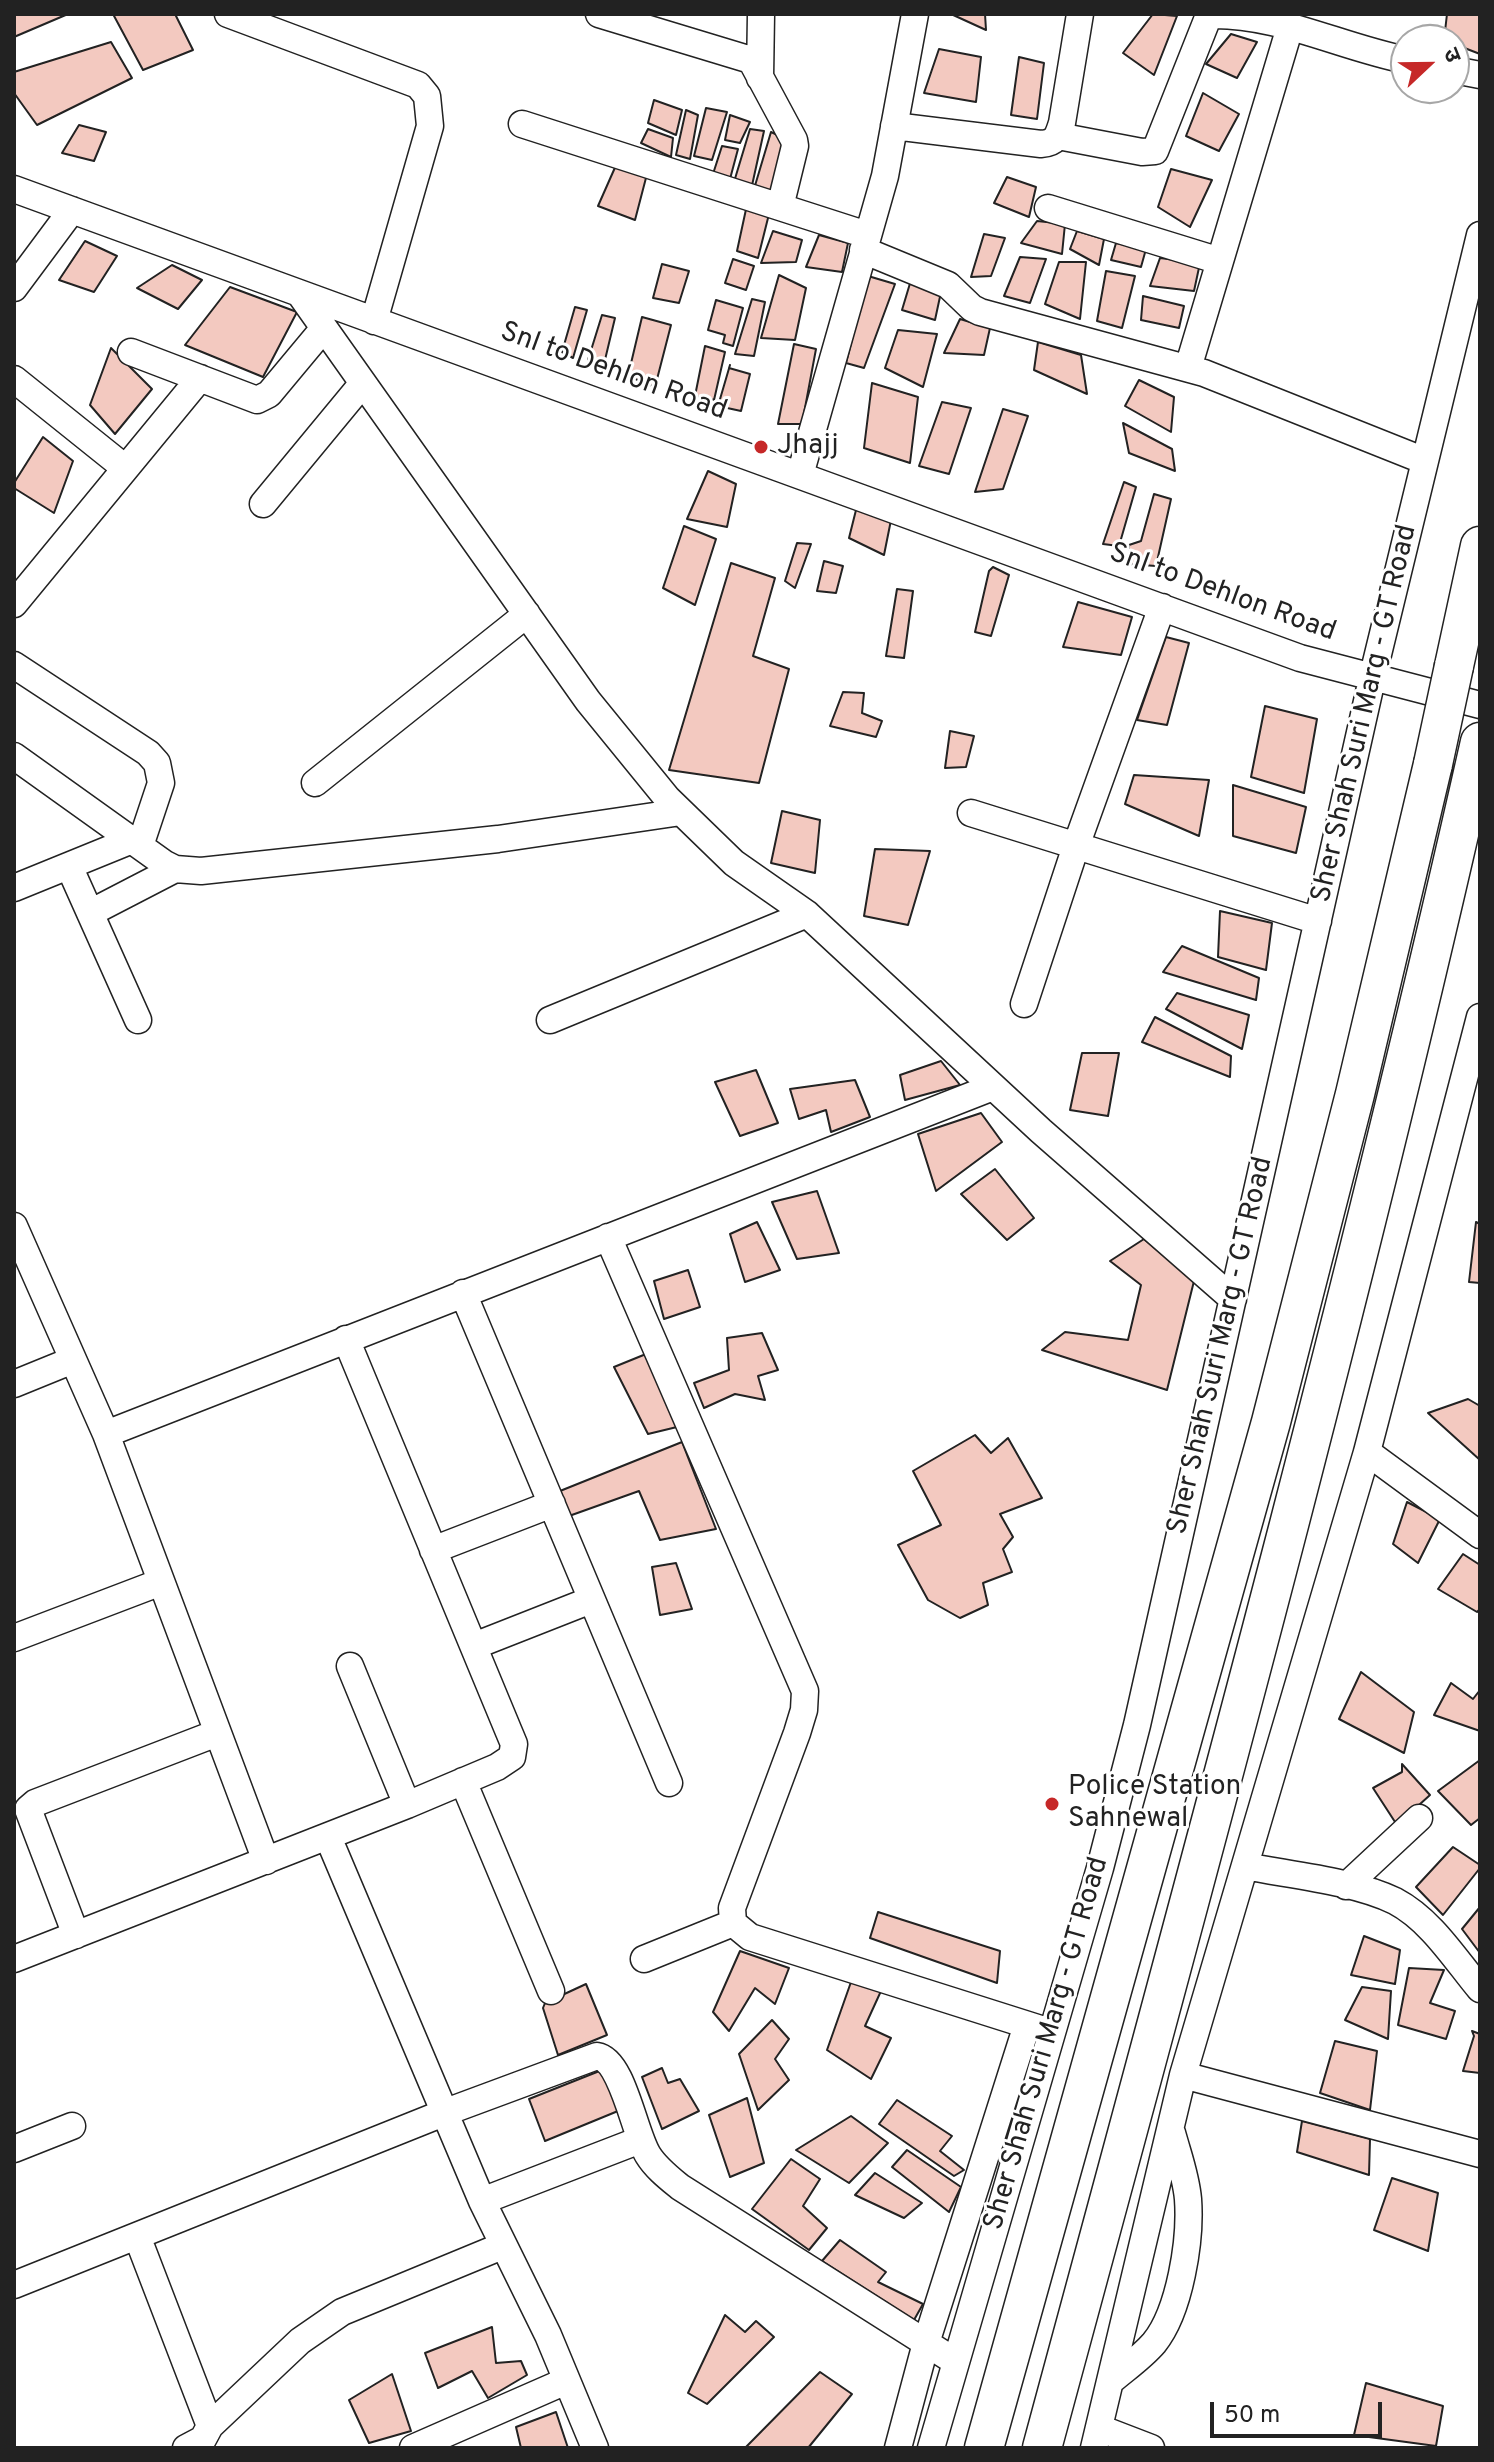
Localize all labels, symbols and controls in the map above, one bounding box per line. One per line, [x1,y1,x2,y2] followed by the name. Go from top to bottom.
[1390,24,1470,104] north arrow
[1436,45,1466,67] text: उ
[495,316,731,430] street label: Snl to Dehlon Road
[777,430,839,464] place label: Jhajj
[752,438,770,456] marker: Jhajj
[1306,522,1426,906] street label: Sher Shah Suri Marg - GT Road
[1104,537,1340,651] street label: Snl to Dehlon Road
[1162,1154,1282,1538] street label: Sher Shah Suri Marg - GT Road
[1068,1771,1241,1837] place label: Police Station Sahnewal
[1043,1795,1061,1813] marker: Police Station Sahnewal
[979,1854,1117,2234] street label: Sher Shah Suri Marg - GT Road
[1214,2386,1386,2436] scale bar
[1224,2401,1280,2431] text: 50 m

